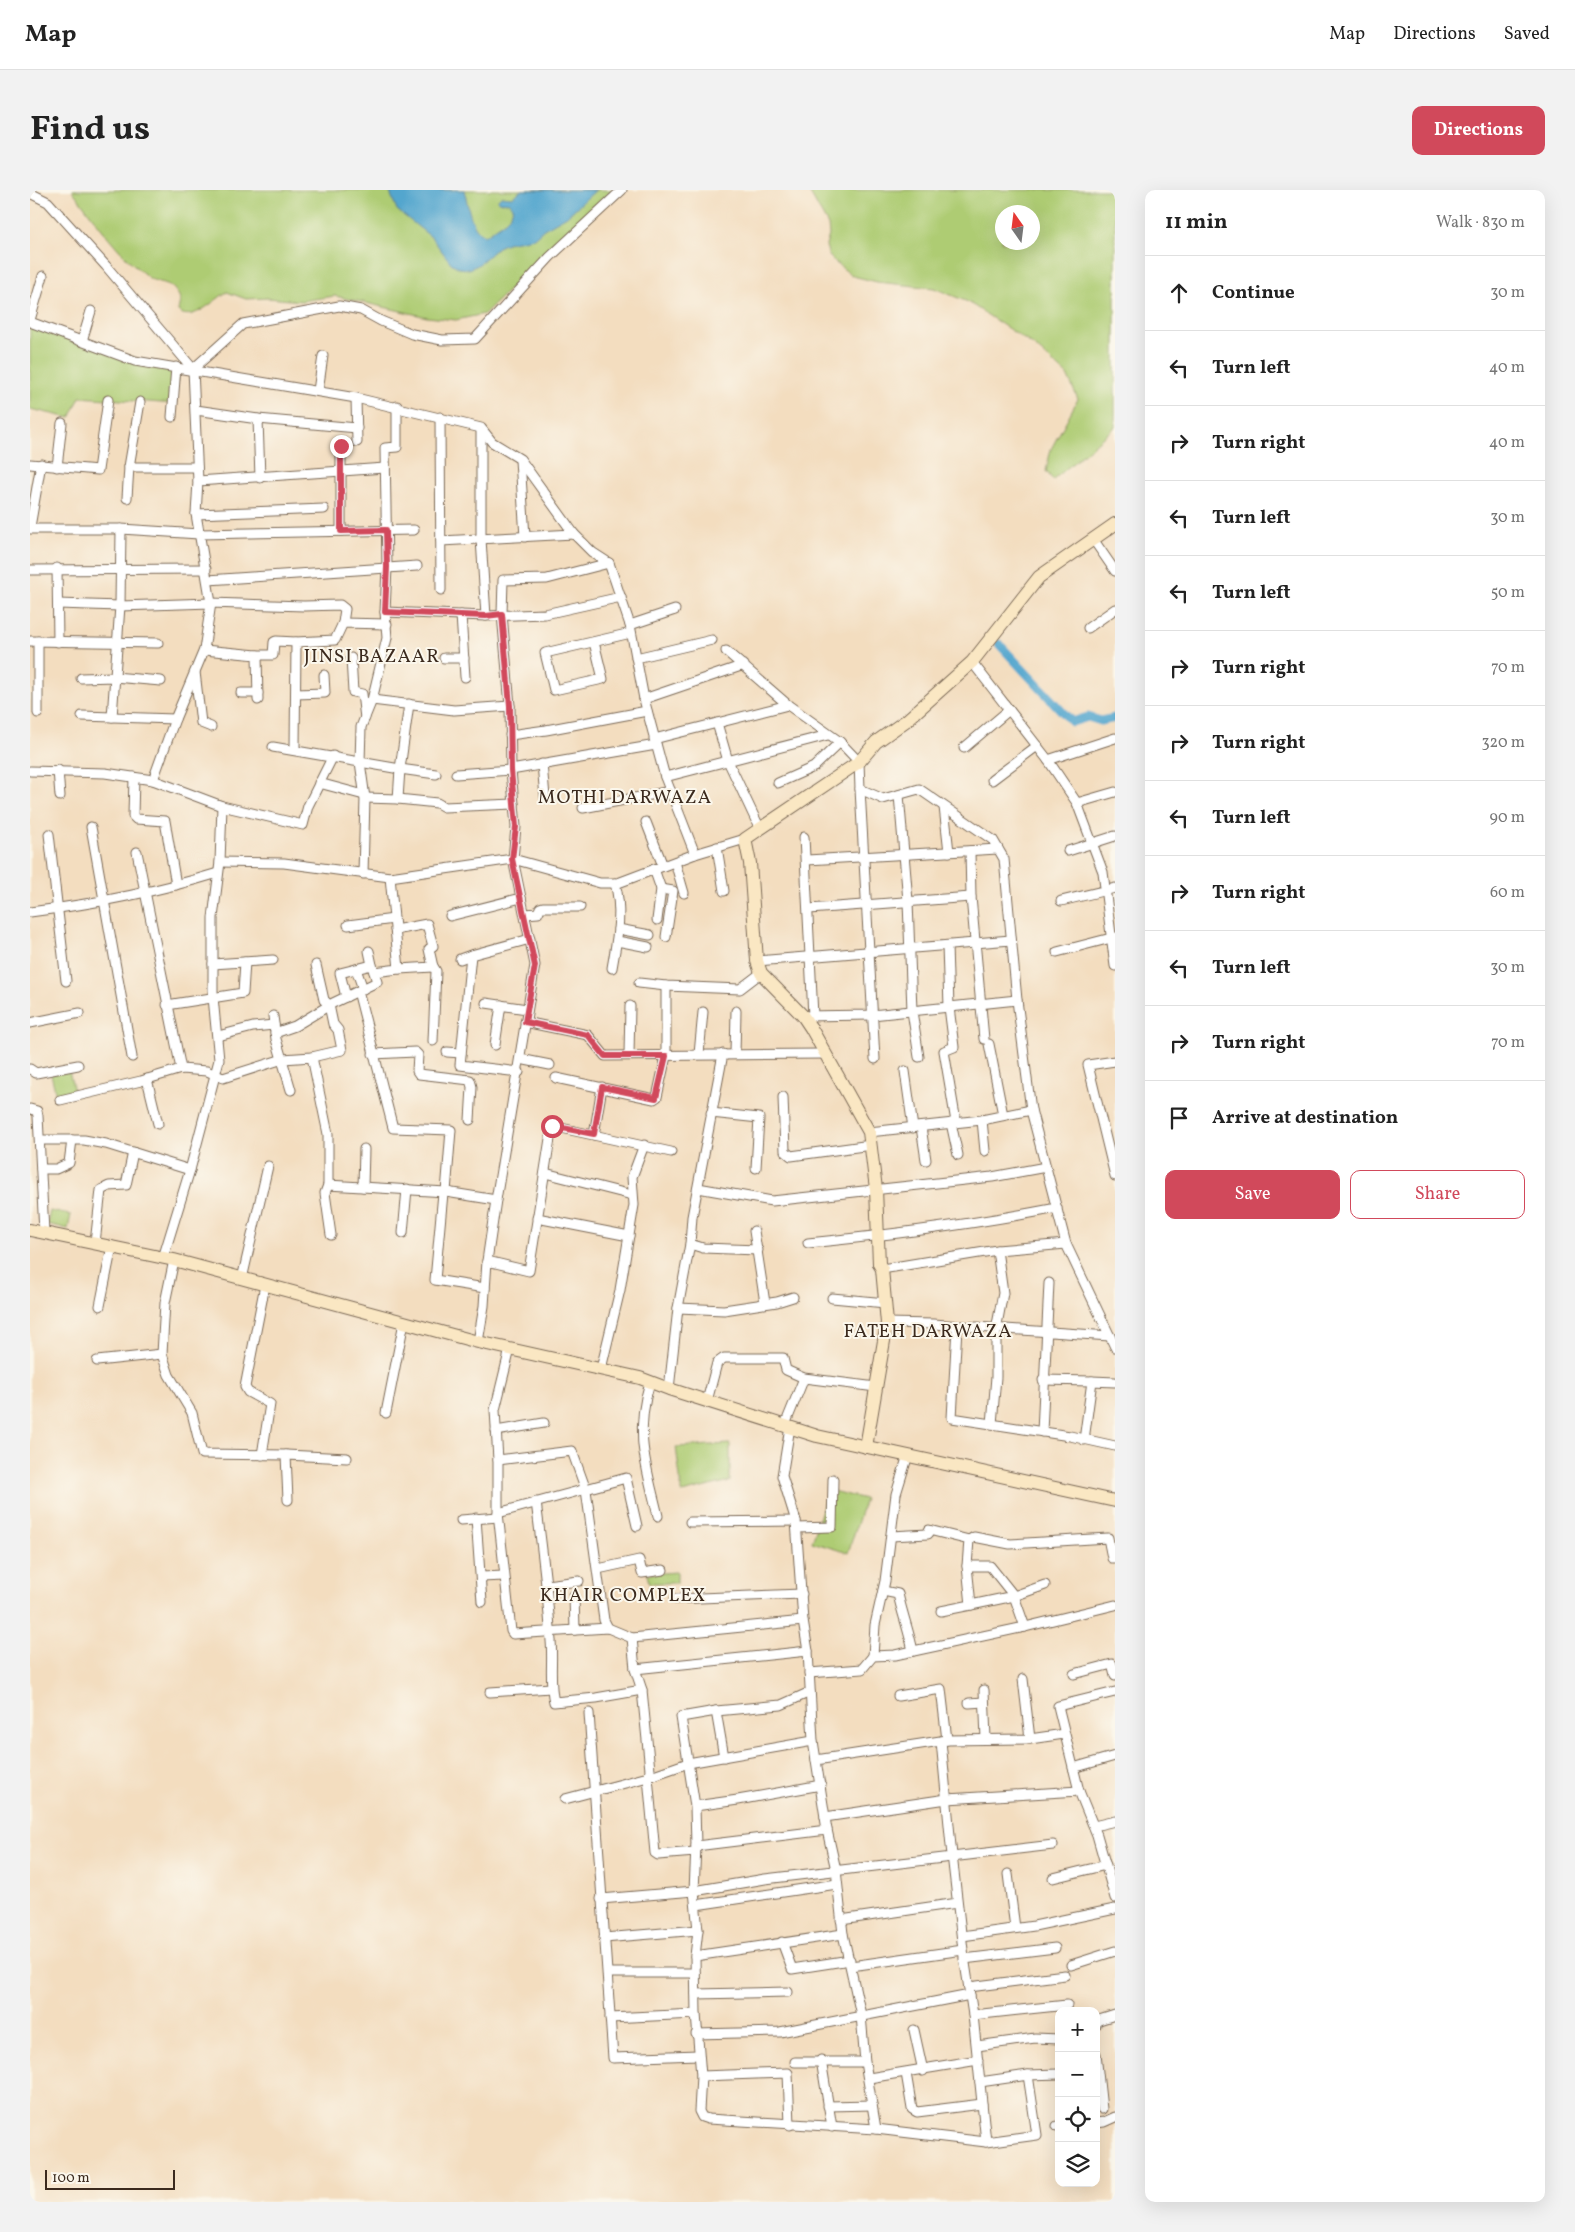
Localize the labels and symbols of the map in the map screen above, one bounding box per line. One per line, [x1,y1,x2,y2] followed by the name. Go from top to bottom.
[995,205,1040,250] north arrow
[330,435,353,458] route end
[304,644,440,670] district label: JINSI BAZAAR
[538,785,712,811] district label: MOTHI DARWAZA
[541,1115,564,1138] route start
[843,1319,1013,1345] district label: FATEH DARWAZA
[540,1583,706,1609] district label: KHAIR COMPLEX
[45,2167,175,2190] scale bar

